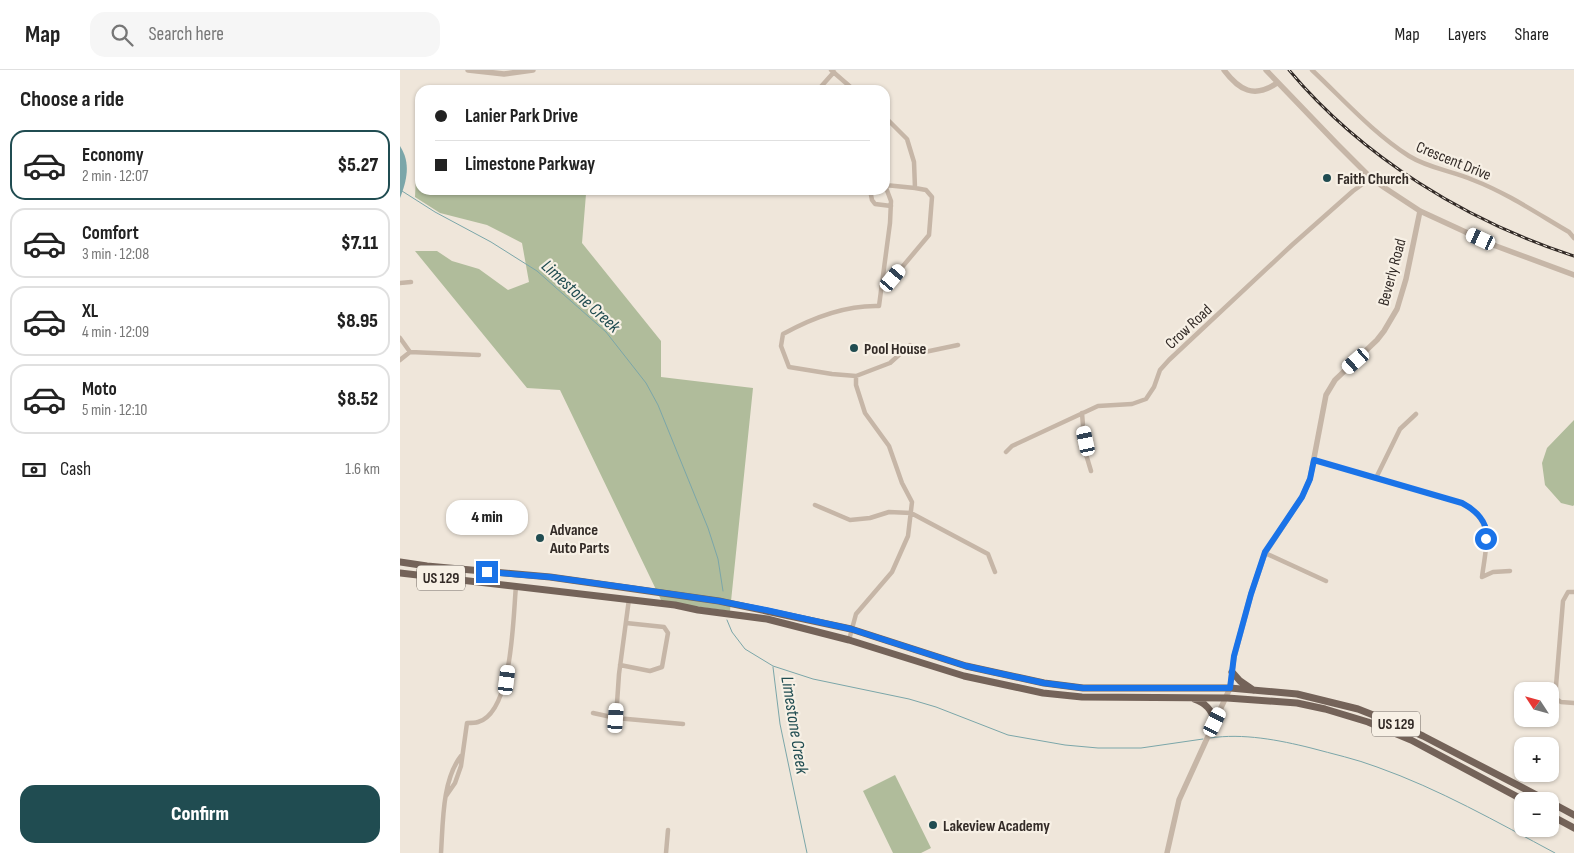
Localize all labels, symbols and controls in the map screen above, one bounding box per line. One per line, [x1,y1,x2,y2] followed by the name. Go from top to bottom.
[90,12,440,57] search box
[25,20,60,49] text: Map
[108,21,136,49] icon: search
[148,23,224,46] text: Search here
[1395,24,1420,45] text: Map
[1448,24,1487,45] text: Layers
[1515,24,1549,45] text: Share
[20,86,124,113] text: Choose a ride
[465,105,578,128] text: Lanier Park Drive
[1413,138,1494,185] street label: Crescent Drive
[22,143,67,188] icon: car
[82,144,144,167] text: Economy
[465,153,595,176] text: Limestone Parkway
[337,154,378,177] text: $5.27
[82,167,148,186] text: 2 min · 12:07
[1337,170,1409,189] place label: Faith Church
[1321,172,1333,184] marker: Faith Church
[22,221,67,266] icon: car
[82,222,139,245] text: Comfort
[1464,226,1497,252] car
[341,232,378,255] text: $7.11
[1374,237,1411,308] street label: Beverly Road
[82,245,149,264] text: 3 min · 12:08
[537,256,625,338] water label: Limestone Creek
[877,262,908,294] car
[22,299,67,344] icon: car
[82,300,98,323] text: XL
[1162,301,1216,353] street label: Crow Road
[337,310,378,333] text: $8.95
[82,323,149,342] text: 4 min · 12:09
[864,340,927,359] place label: Pool House
[848,342,860,354] marker: Pool House
[1339,345,1372,377] car
[22,377,67,422] icon: car
[82,378,117,401] text: Moto
[337,388,378,411] text: $8.52
[82,401,147,420] text: 5 min · 12:10
[1075,425,1096,457] car
[20,456,48,484] icon: cash
[60,458,91,481] text: Cash
[345,460,380,479] text: 1.6 km
[446,500,528,534] callout: 4 min
[471,508,503,527] text: 4 min
[549,521,609,558] place label: Advance Auto Parts
[1475,528,1497,550] route start
[534,532,546,544] marker: Advance Auto Parts
[476,561,498,583] route end
[417,566,465,590] road number: US 129
[497,664,516,696] car
[776,675,813,777] water label: Limestone Creek
[1514,682,1559,728] north arrow
[1514,682,1559,837] map controls
[607,703,624,733] car
[1201,705,1228,739] car
[1372,712,1420,736] road number: US 129
[1514,737,1559,782] button: +
[20,785,380,843] button: Confirm
[1514,792,1559,837] button: −
[943,817,1050,836] place label: Lakeview Academy
[927,819,939,831] marker: Lakeview Academy

